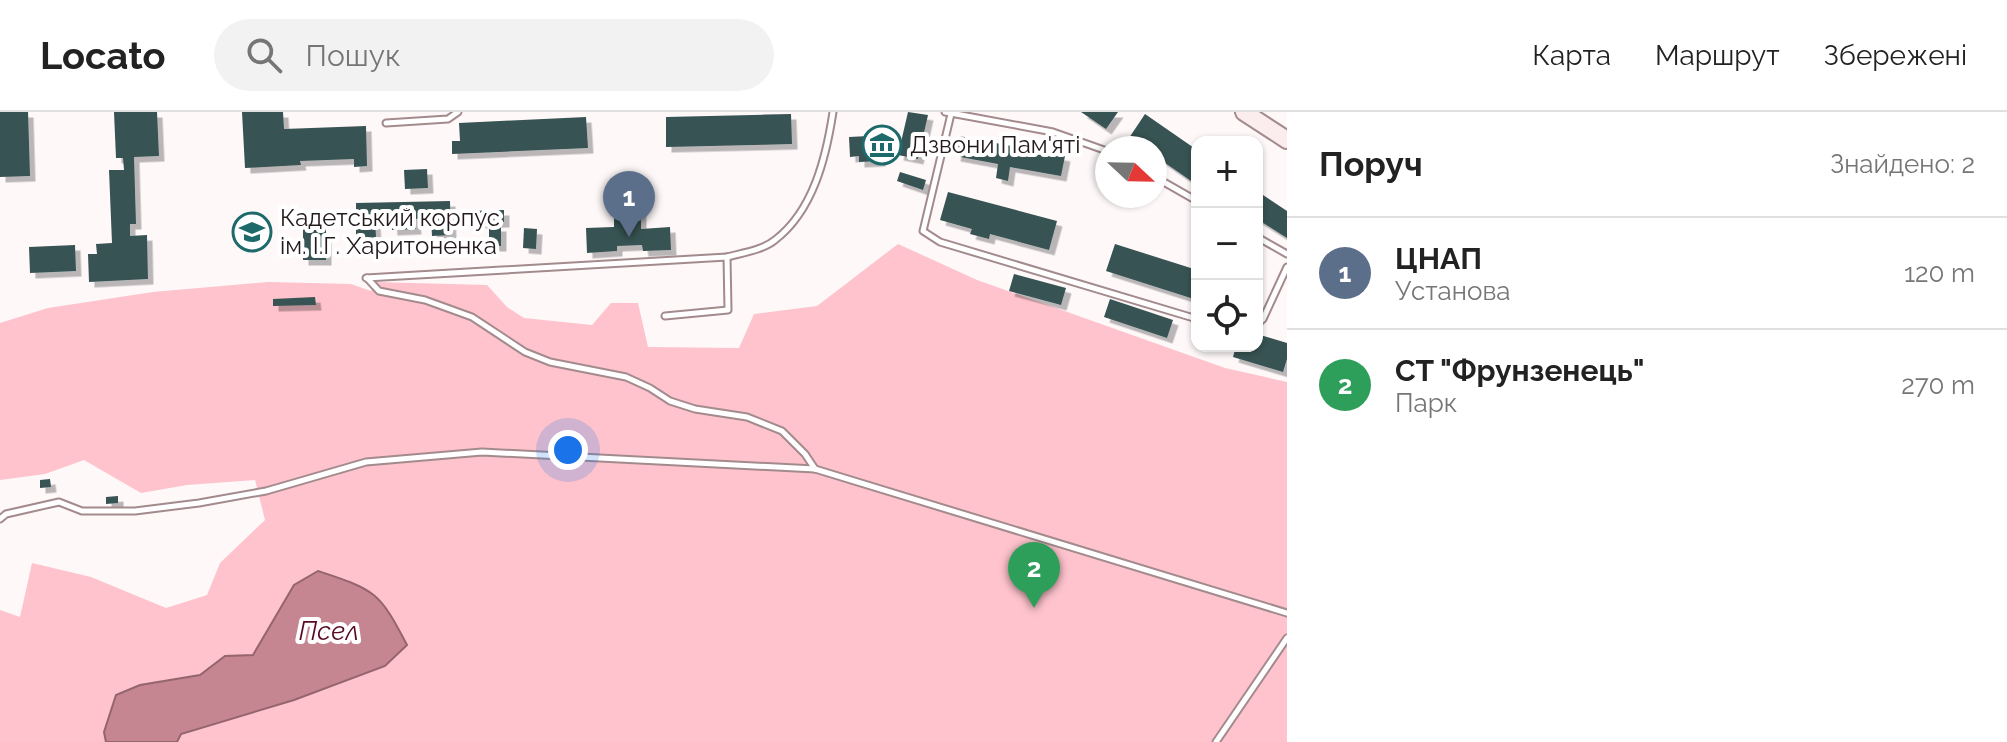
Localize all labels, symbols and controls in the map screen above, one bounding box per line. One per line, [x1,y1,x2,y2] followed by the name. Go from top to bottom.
[214,19,774,91] search box
[40,33,166,78] text: Locato
[242,33,286,77] icon: search
[306,38,401,73] text: Пошук
[1532,39,1611,72] text: Карта
[1655,39,1780,72] text: Маршрут
[1824,39,1967,72] text: Збережені
[861,124,903,166] museum icon: Дзвони Пам'яті
[910,130,1080,159] place label: Дзвони Пам'яті
[1095,136,1167,208] north arrow
[1191,136,1263,352] map controls
[1191,136,1263,208] button: +
[1319,144,1423,184] text: Поруч
[1830,149,1975,179] text: Знайдено: 2
[603,171,655,237] pin: 1
[280,203,500,260] place label: Кадетський корпус ім. І.Г. Харитоненка
[1191,208,1263,280] button: −
[231,211,273,253] school or university icon: Кадетський корпус ім. І.Г. Харитоненка
[1395,241,1482,276] text: ЦНАП
[1339,258,1351,288] text: 1
[1904,258,1975,288] text: 120 m
[1395,276,1511,306] text: Установа
[1191,280,1263,352] button: locate
[1395,353,1645,388] text: СТ "Фрунзенець"
[1338,370,1352,400] text: 2
[1901,370,1975,400] text: 270 m
[1395,388,1457,418] text: Парк
[548,430,588,470] your location
[1008,542,1060,608] pin: 2
[299,616,359,646] water label: Псел

